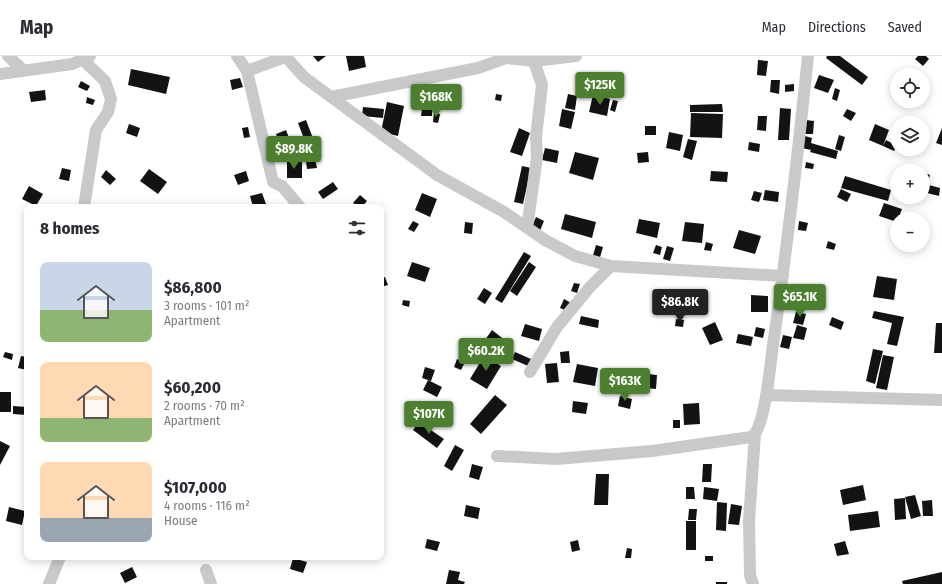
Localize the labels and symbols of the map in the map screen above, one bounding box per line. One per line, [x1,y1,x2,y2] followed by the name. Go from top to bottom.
[572,72,628,106] pin: $125K
[408,84,464,118] pin: $168K
[261,136,327,170] pin: $89.8K
[767,284,833,318] pin: $65.1K
[647,289,713,323] pin: $86.8K
[453,338,519,372] pin: $60.2K
[597,368,653,402] pin: $163K
[401,401,457,435] pin: $107K

